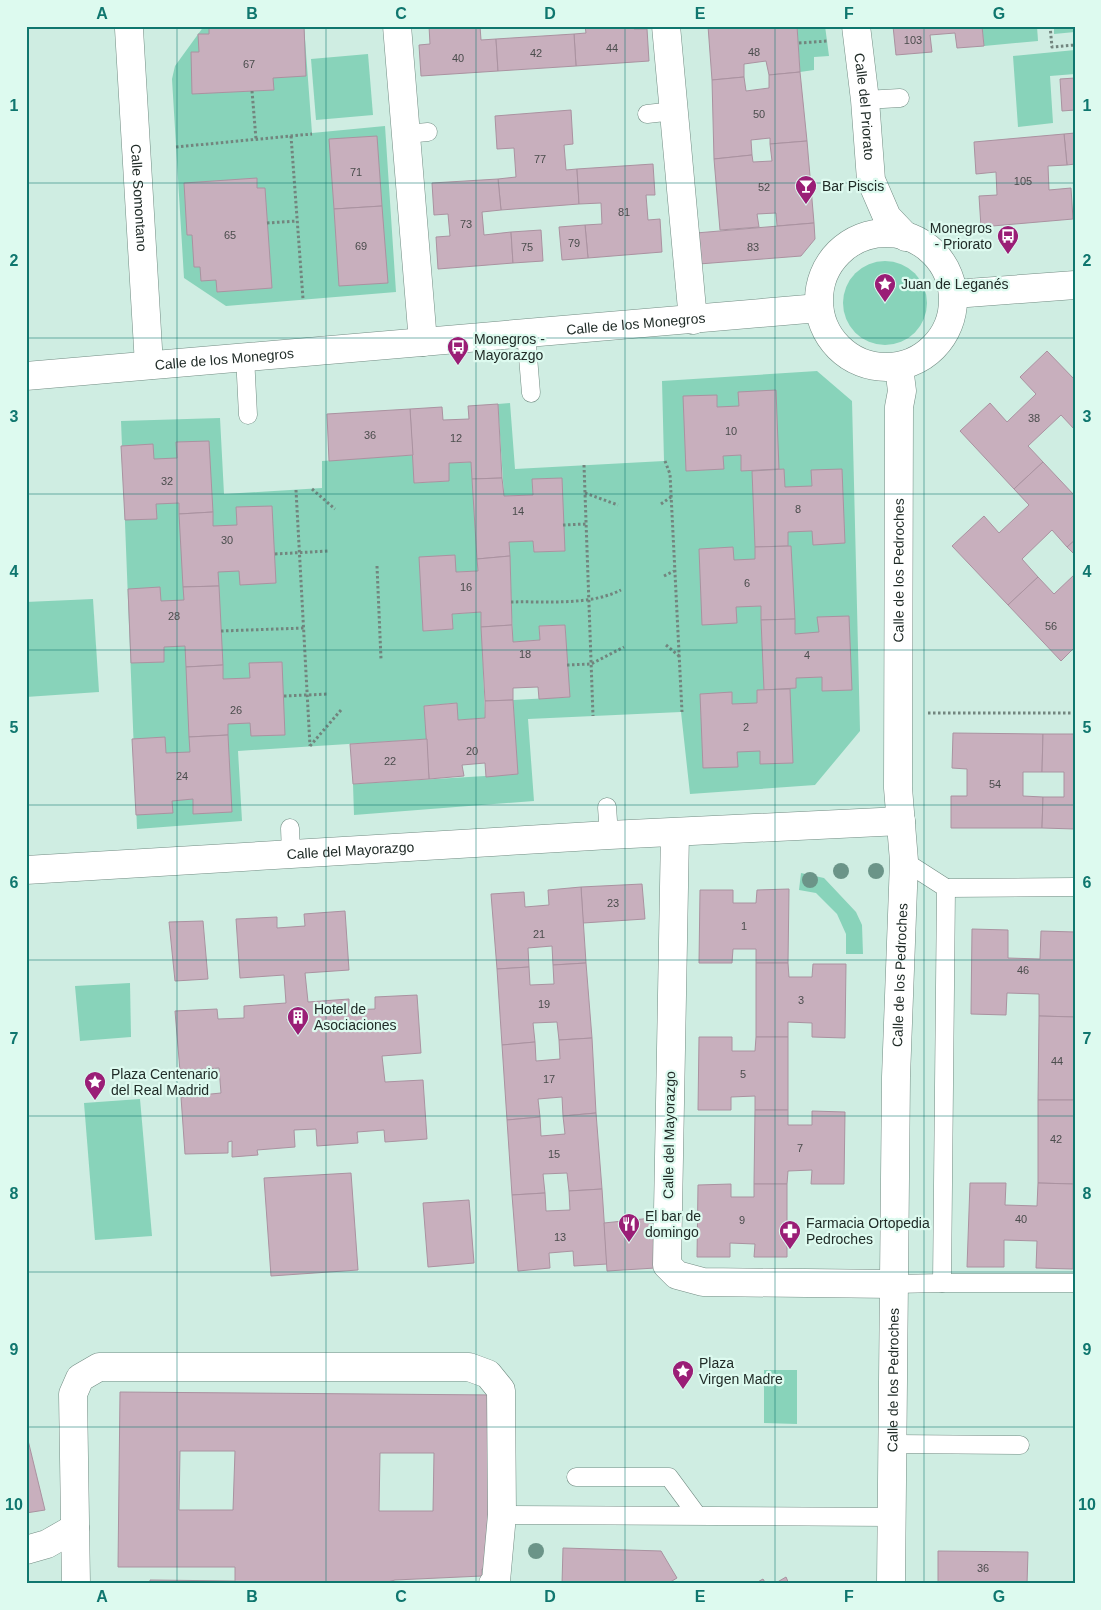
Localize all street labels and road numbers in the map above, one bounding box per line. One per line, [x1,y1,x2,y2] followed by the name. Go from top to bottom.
[851,52,877,161] street label: Calle del Priorato
[128,144,150,252] street label: Calle Somontano
[566,310,706,338] street label: Calle de los Monegros
[154,345,294,373] street label: Calle de los Monegros
[890,498,907,643] street label: Calle de los Pedroches
[286,839,415,862] street label: Calle del Mayorazgo
[889,903,910,1047] street label: Calle de los Pedroches
[660,1071,678,1199] street label: Calle del Mayorazgo
[884,1308,902,1452] street label: Calle de los Pedroches

